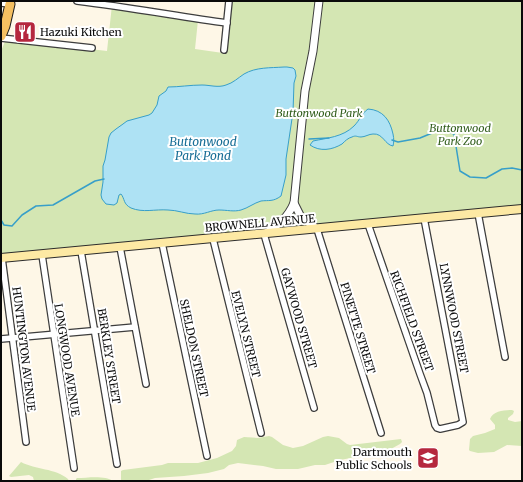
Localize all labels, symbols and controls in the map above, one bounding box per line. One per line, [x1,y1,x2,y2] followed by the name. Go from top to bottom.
[12,19,38,45] restaurant icon: Hazuki Kitchen
[40,25,122,39] place label: Hazuki Kitchen
[275,106,363,120] park label: Buttonwood Park
[429,121,491,148] park label: Buttonwood Park Zoo
[169,134,237,163] water label: Buttonwood Park Pond
[204,211,316,235] street label: BROWNELL AVENUE
[436,262,472,375] street label: LYNNWOOD STREET
[278,266,320,370] street label: GAYWOOD STREET
[387,269,437,374] street label: RICHFIELD STREET
[337,280,379,376] street label: PINETTE STREET
[9,286,39,412] street label: HUNTINGTON AVENUE
[228,289,264,379] street label: EVELYN STREET
[177,298,211,399] street label: SHELDON STREET
[51,303,83,417] street label: LONGWOOD AVENUE
[95,307,124,405] street label: BERKLEY STREET
[335,445,413,472] place label: Dartmouth Public Schools
[415,445,441,471] school or university icon: Dartmouth Public Schools

